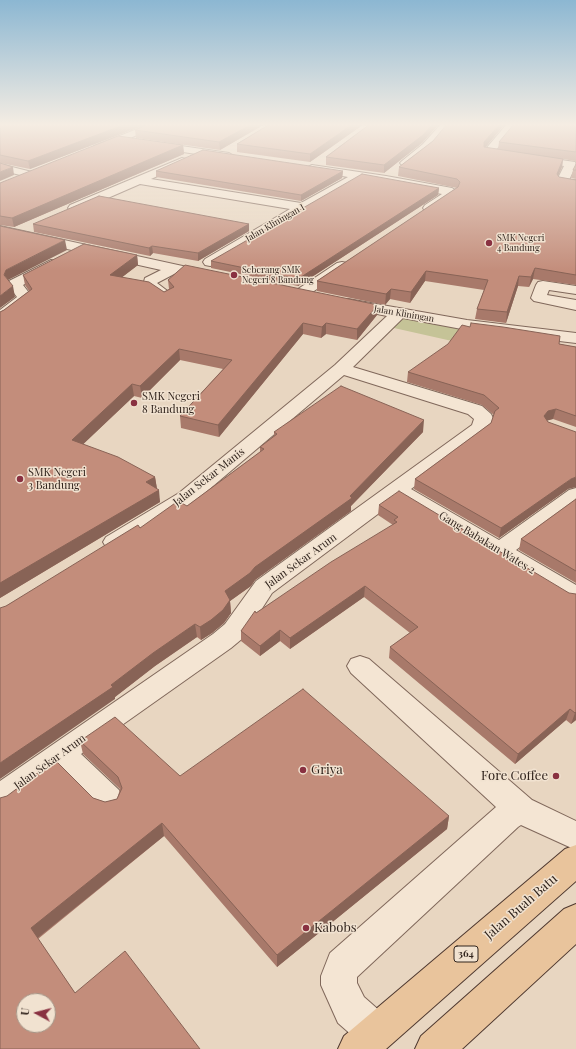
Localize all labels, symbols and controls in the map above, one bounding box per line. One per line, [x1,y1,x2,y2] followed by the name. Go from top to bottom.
[244,202,306,244] street label: Jalan Kliningan I
[497,233,544,254] place label: SMK Negeri 4 Bandung
[484,238,494,248] marker: SMK Negeri 4 Bandung
[242,265,314,286] place label: Seberang SMK Negeri 8 Bandung
[229,270,239,280] marker: Seberang SMK Negeri 8 Bandung
[373,303,435,325] street label: Jalan Kliningan
[142,390,200,416] place label: SMK Negeri 8 Bandung
[129,398,139,408] marker: SMK Negeri 8 Bandung
[171,445,247,509] street label: Jalan Sekar Manis
[28,466,86,492] place label: SMK Negeri 3 Bandung
[15,474,25,484] marker: SMK Negeri 3 Bandung
[436,509,538,577] street label: Gang Babakan Wates 2
[263,531,339,591] street label: Jalan Sekar Arum
[12,732,88,792] street label: Jalan Sekar Arum
[311,762,343,778] place label: Griya
[298,765,308,775] marker: Griya
[481,768,548,784] place label: Fore Coffee
[551,771,561,781] marker: Fore Coffee
[481,871,561,943] street label: Jalan Buah Batu
[314,920,357,936] place label: Kabobs
[301,923,311,933] marker: Kabobs
[454,946,478,962] road number: 364
[16,993,56,1033] north arrow
[17,1007,32,1016] text: U

